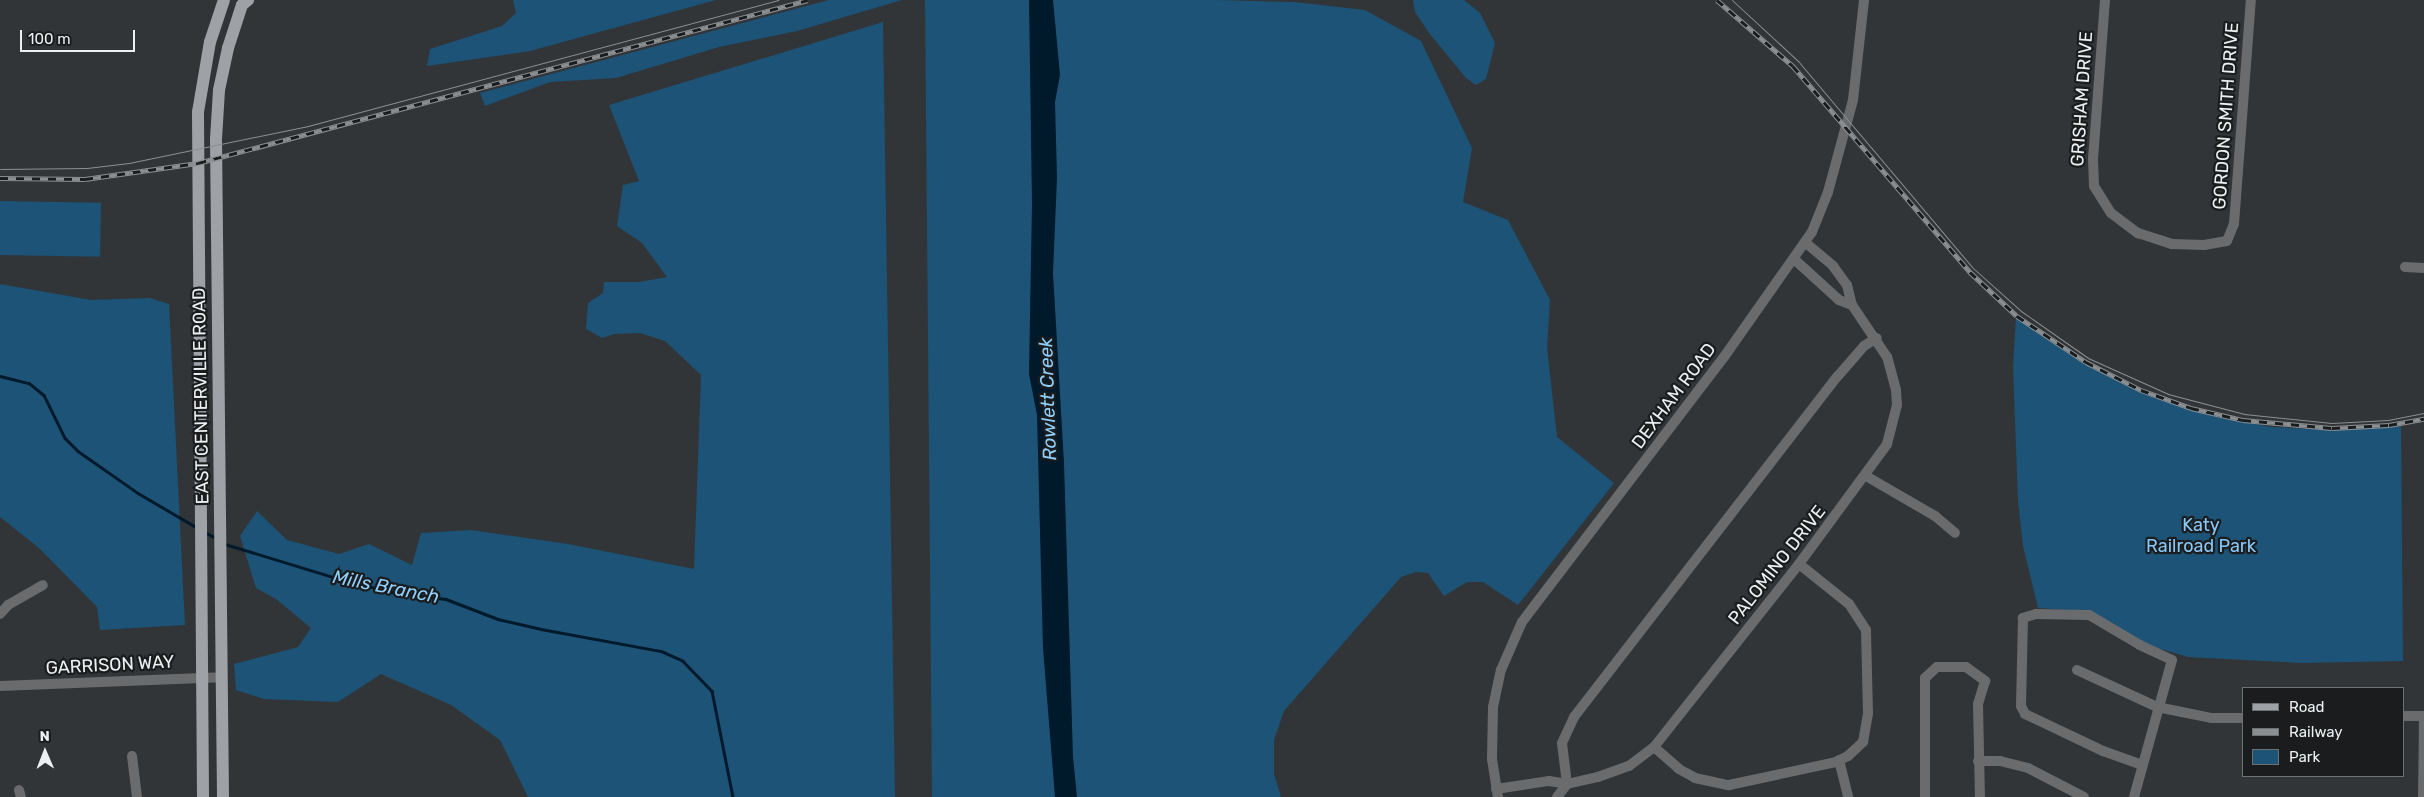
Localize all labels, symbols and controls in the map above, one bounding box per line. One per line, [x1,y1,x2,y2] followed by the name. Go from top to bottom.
[22,20,138,52] scale bar
[2209,22,2243,210] street label: GORDON SMITH DRIVE
[28,30,70,48] text: 100 m
[2066,31,2098,167] street label: GRISHAM DRIVE
[188,287,214,505] street label: EAST CENTERVILLE ROAD
[1034,337,1062,461] water label: Rowlett Creek
[1627,339,1721,453] street label: DEXHAM ROAD
[1724,501,1830,629] street label: PALOMINO DRIVE
[2146,515,2256,558] park label: Katy Railroad Park
[331,565,441,609] water label: Mills Branch
[45,651,175,679] street label: GARRISON WAY
[2242,687,2404,777] legend
[2289,698,2325,716] text: Road
[2289,723,2343,741] text: Railway
[20,727,70,777] north arrow
[40,728,50,745] text: N
[2289,748,2320,766] text: Park

